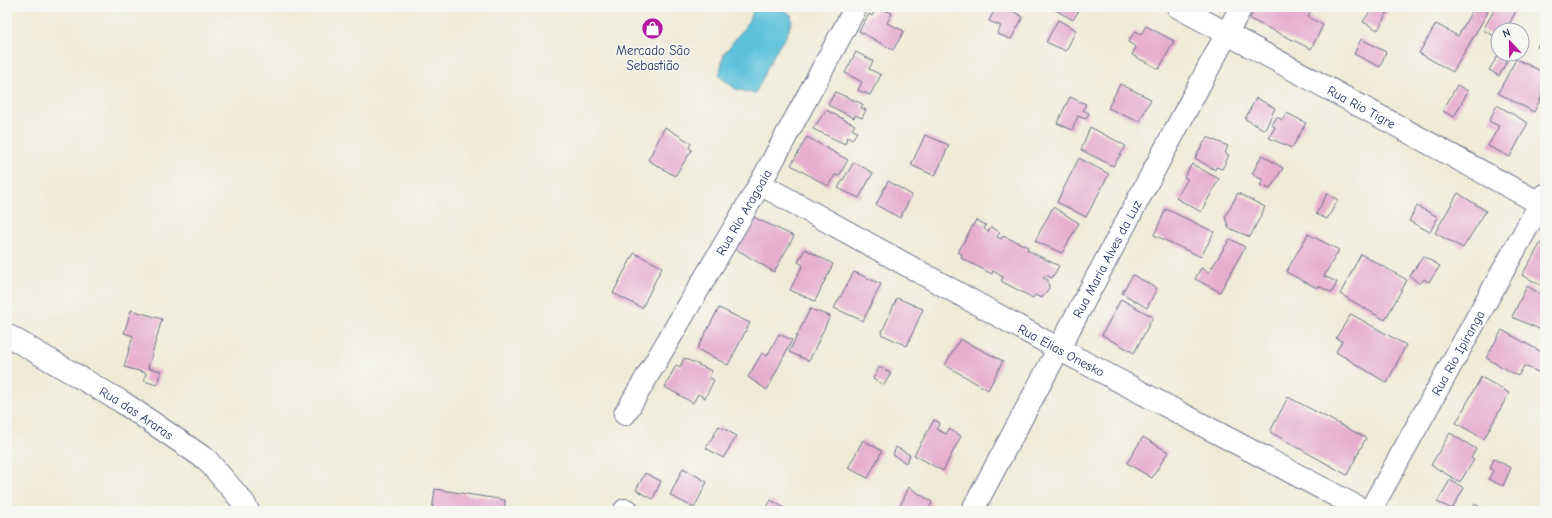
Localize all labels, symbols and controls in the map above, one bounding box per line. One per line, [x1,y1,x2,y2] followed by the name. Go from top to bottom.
[640,15,666,41] shop icon: Mercado São Sebastião
[1490,22,1530,62] north arrow
[1501,26,1512,41] text: N
[616,43,690,73] place label: Mercado São Sebastião
[1325,82,1399,131] street label: Rua Rio Tigre
[712,167,774,258] street label: Rua Rio Aragoaia
[1069,197,1144,320] street label: Rua Maria Alves da Luz
[1428,308,1487,398] street label: Rua Rio Ipiranga
[1016,320,1107,379] street label: Rua Elias Onesko
[97,383,176,442] street label: Rua das Araras

